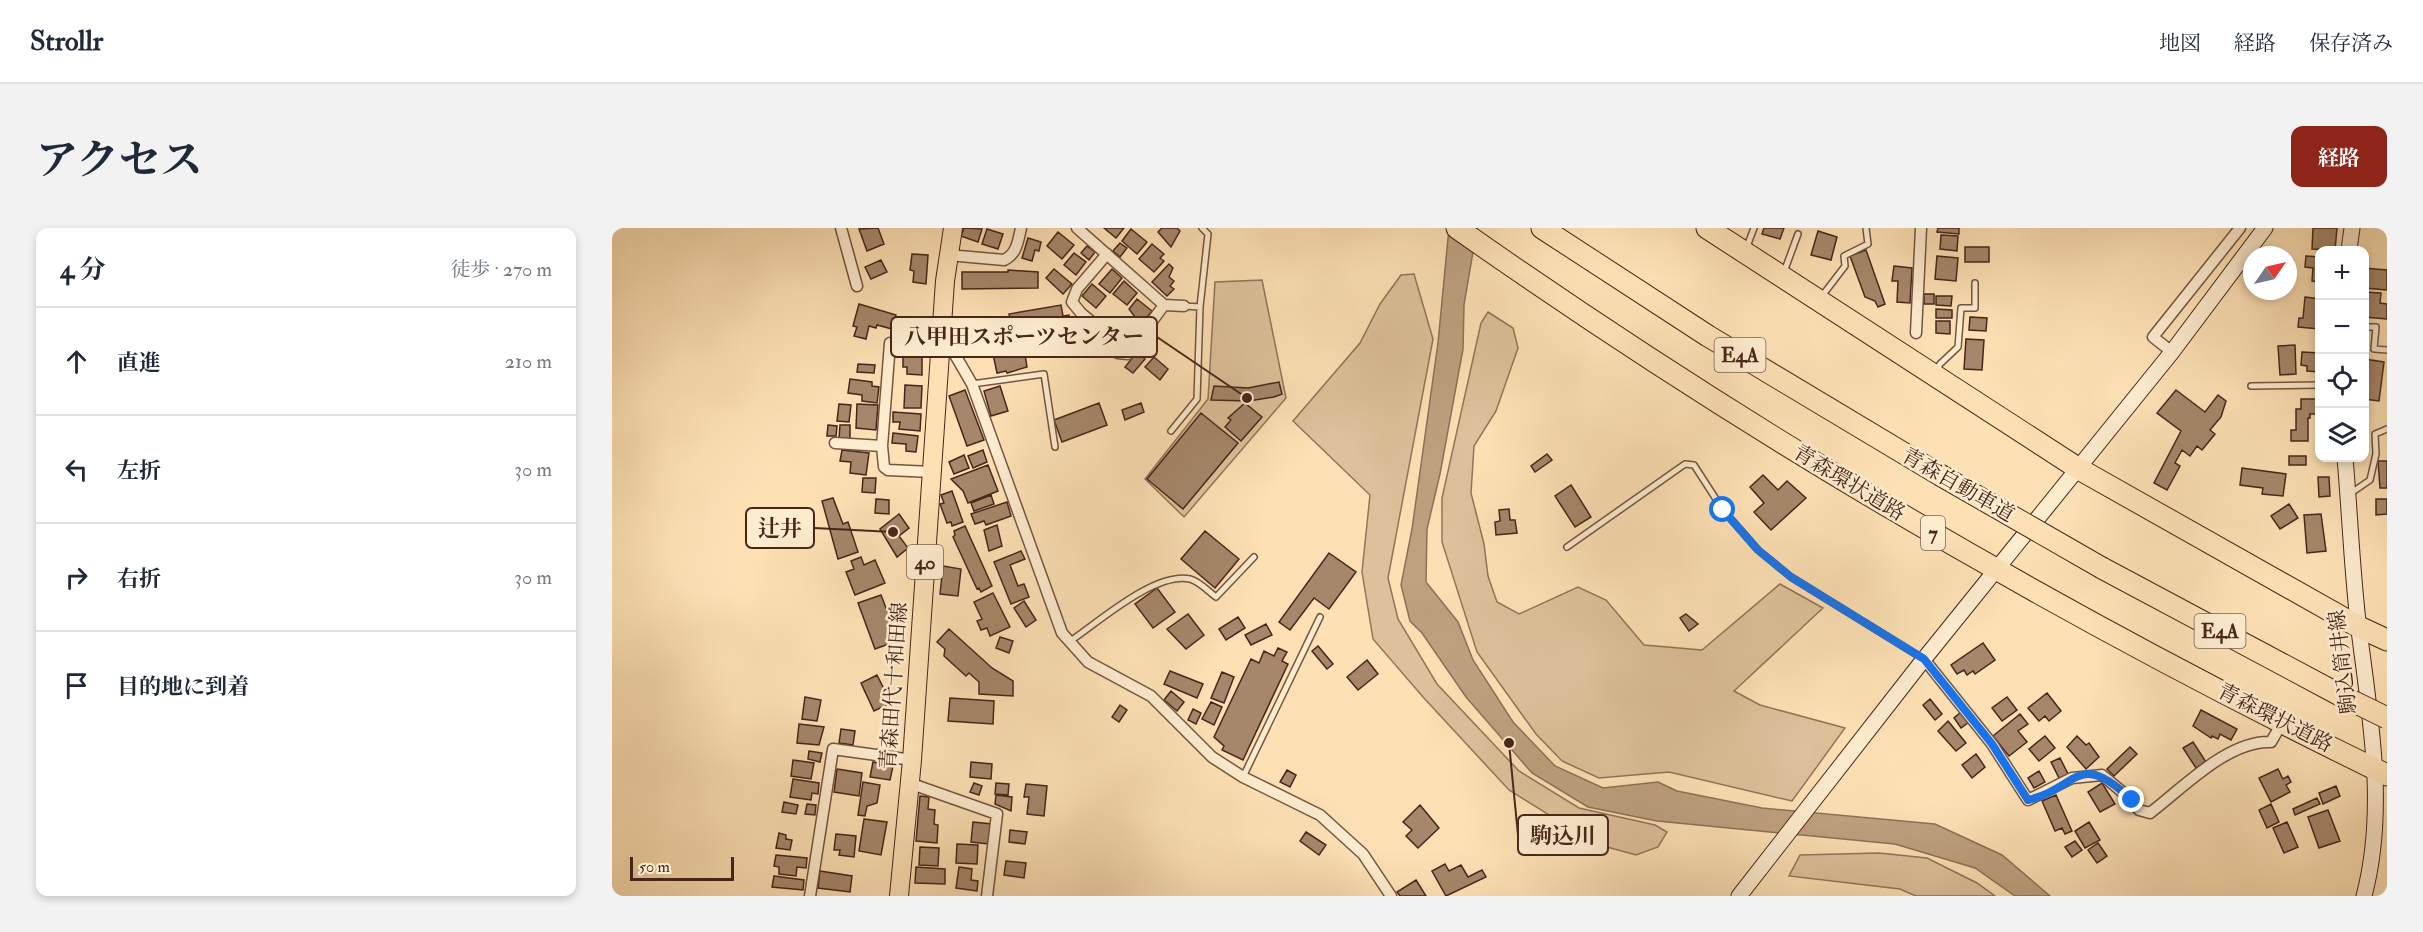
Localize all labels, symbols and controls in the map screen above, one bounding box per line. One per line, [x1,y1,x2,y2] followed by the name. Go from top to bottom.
[30,24,103,59] text: Strollr
[2159,30,2201,57] text: 地図
[2234,30,2276,57] text: 経路
[2309,30,2393,57] text: 保存済み
[2291,126,2387,187] button: 経路
[36,135,203,187] text: アクセス
[2243,246,2297,300] north arrow
[2315,246,2369,462] map controls
[2315,246,2369,300] button: +
[60,254,106,286] text: 4 分
[450,257,552,282] text: 徒歩 · 270 m
[2315,300,2369,354] button: −
[891,317,1157,357] callout: 八甲田スポーツセンター
[904,323,1144,351] text: 八甲田スポーツセンター
[1714,338,1766,372] road number: E4A
[60,345,93,378] icon: ahead
[117,349,161,377] text: 直進
[505,349,552,374] text: 210 m
[2315,354,2369,408] button: locate
[2315,408,2369,462] button: layers
[1788,439,1910,527] street label: 青森環状道路
[1897,442,2019,528] street label: 青森自動車道
[60,453,93,486] icon: left
[117,457,161,485] text: 左折
[514,457,552,482] text: 30 m
[1709,496,1735,522] route start
[746,508,814,548] callout: 辻井
[758,515,802,543] text: 辻井
[1921,516,1945,550] road number: 7
[907,545,943,579] road number: 40
[60,561,93,594] icon: right
[117,565,161,593] text: 右折
[514,565,552,590] text: 30 m
[875,601,913,771] street label: 青森田代十和田線
[2323,608,2363,716] street label: 駒込筒井線
[2194,614,2246,648] road number: E4A
[60,669,93,702] icon: arrive
[117,673,249,701] text: 目的地に到着
[2213,677,2337,759] street label: 青森環状道路
[2118,786,2144,812] route end
[1518,815,1608,855] callout: 駒込川
[1530,822,1596,850] text: 駒込川
[630,854,734,882] scale bar
[639,857,670,877] text: 50 m

